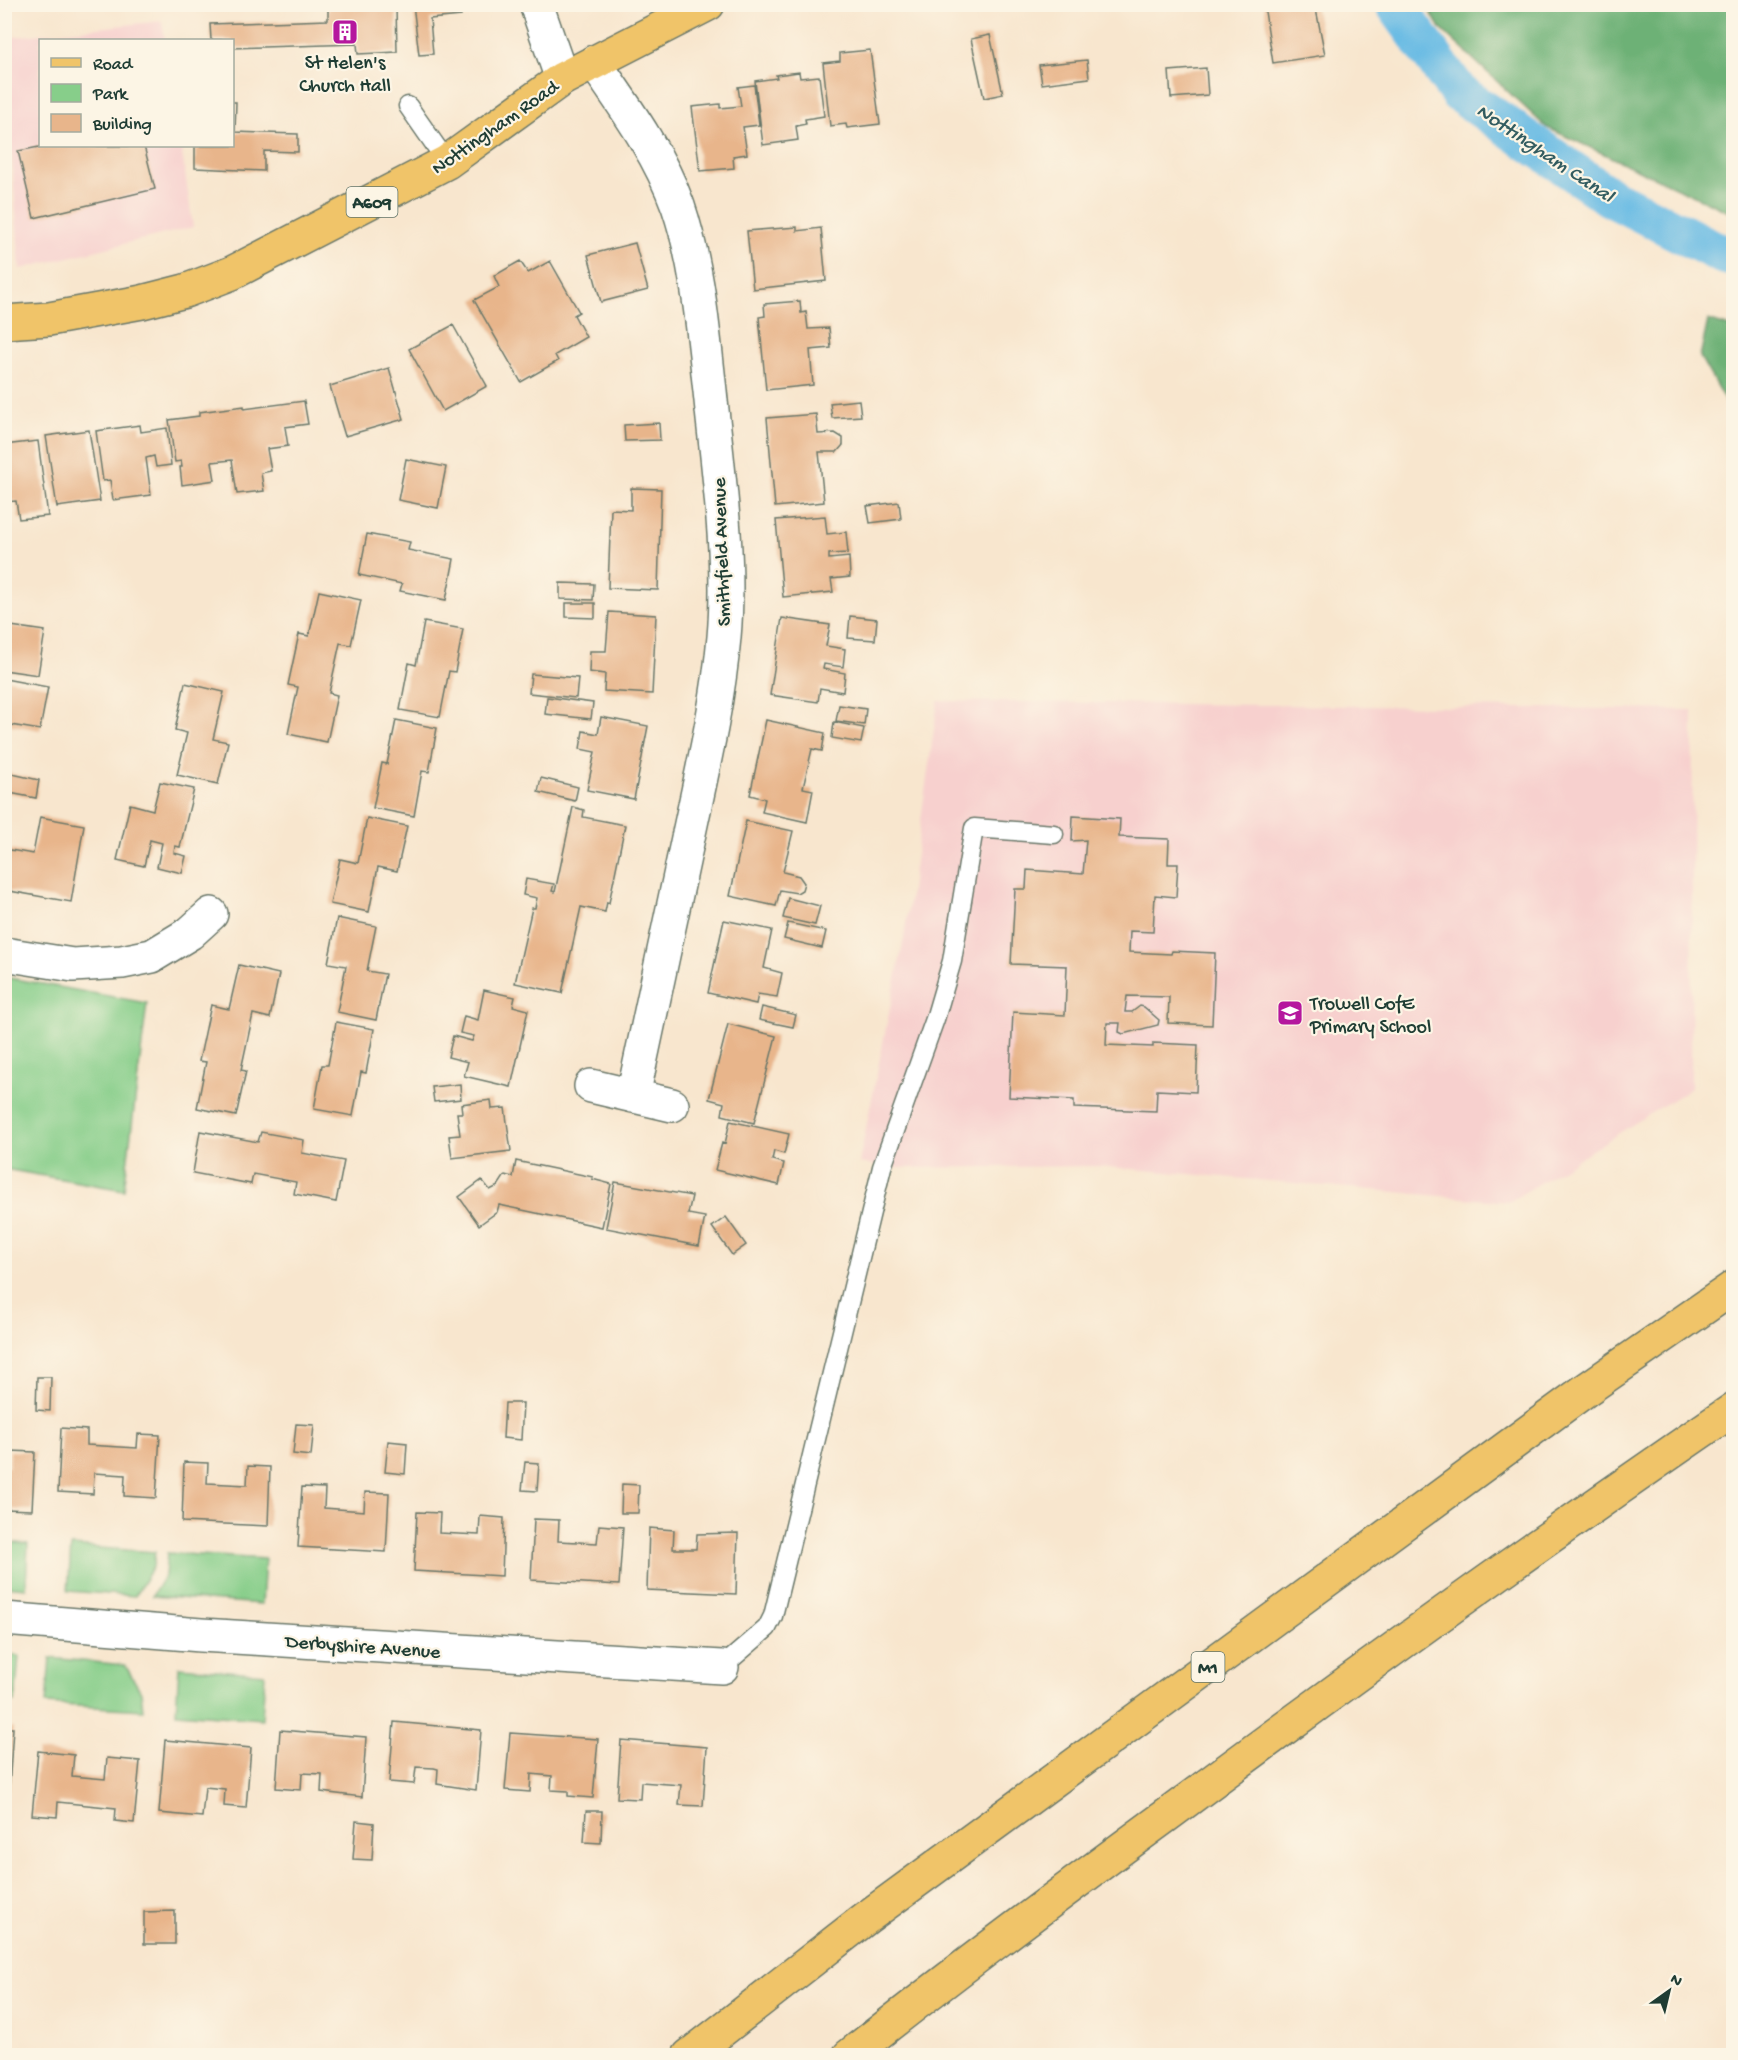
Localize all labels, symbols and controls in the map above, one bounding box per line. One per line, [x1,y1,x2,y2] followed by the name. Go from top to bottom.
[330,17,360,47] building icon: St Helen's Church Hall
[39,39,234,147] legend
[299,53,391,99] place label: St Helen's Church Hall
[93,55,134,76] text: Road
[428,75,566,181] street label: Nottingham Road
[92,85,129,106] text: Park
[1471,100,1619,211] water label: Nottingham Canal
[92,115,152,136] text: Building
[346,187,398,217] road number: A609
[709,477,738,626] street label: Smithfield Avenue
[1309,994,1431,1040] place label: Trowell CofE Primary School
[1275,998,1305,1028] school or university icon: Trowell CofE Primary School
[282,1631,442,1665] street label: Derbyshire Avenue
[1192,1652,1224,1682] road number: M1
[1639,1961,1699,2021] north arrow
[1666,1971,1686,1993] text: N

